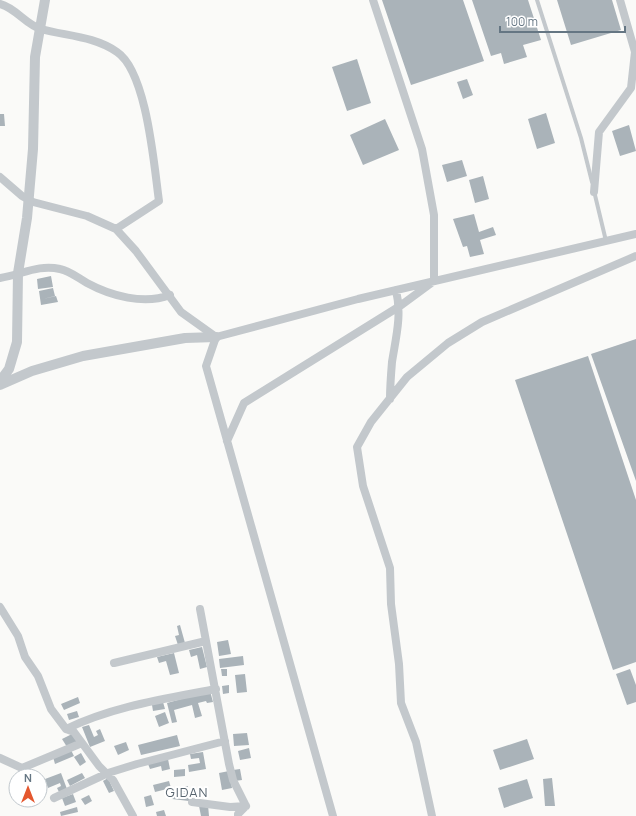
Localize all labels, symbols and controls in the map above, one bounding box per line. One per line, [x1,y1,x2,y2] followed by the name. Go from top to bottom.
[500,8,625,34] scale bar
[506,13,538,30] text: 100 m
[8,768,48,808] north arrow
[24,770,32,785] text: N
[166,783,208,801] district label: GIDAN

